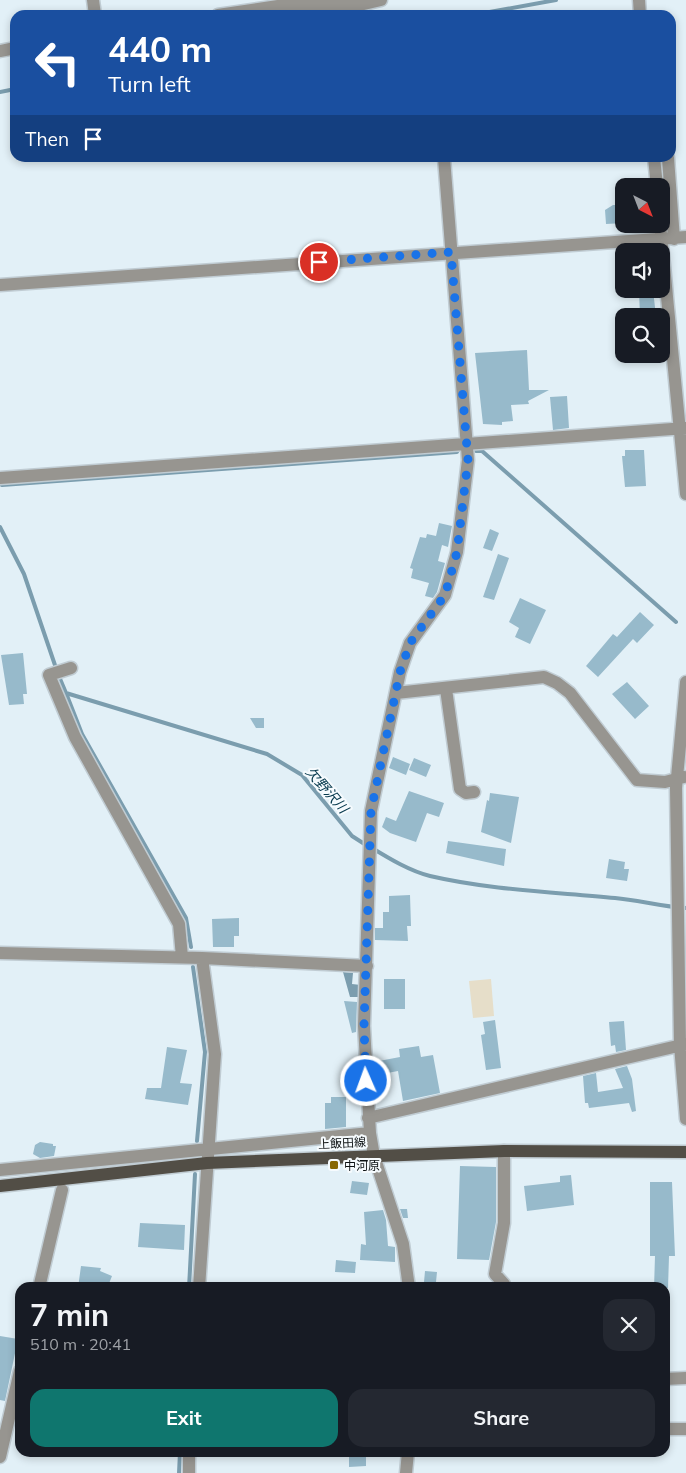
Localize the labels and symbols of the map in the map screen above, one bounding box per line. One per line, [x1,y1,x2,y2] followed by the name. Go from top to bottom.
[615,178,670,232] north arrow
[298,241,340,283] pin
[302,763,353,819] water label: 欠野沢川
[339,1054,391,1106] position arrow
[318,1134,366,1152] street label: 上飯田線
[344,1158,380,1173] place label: 中河原
[328,1159,340,1171] marker: 中河原

